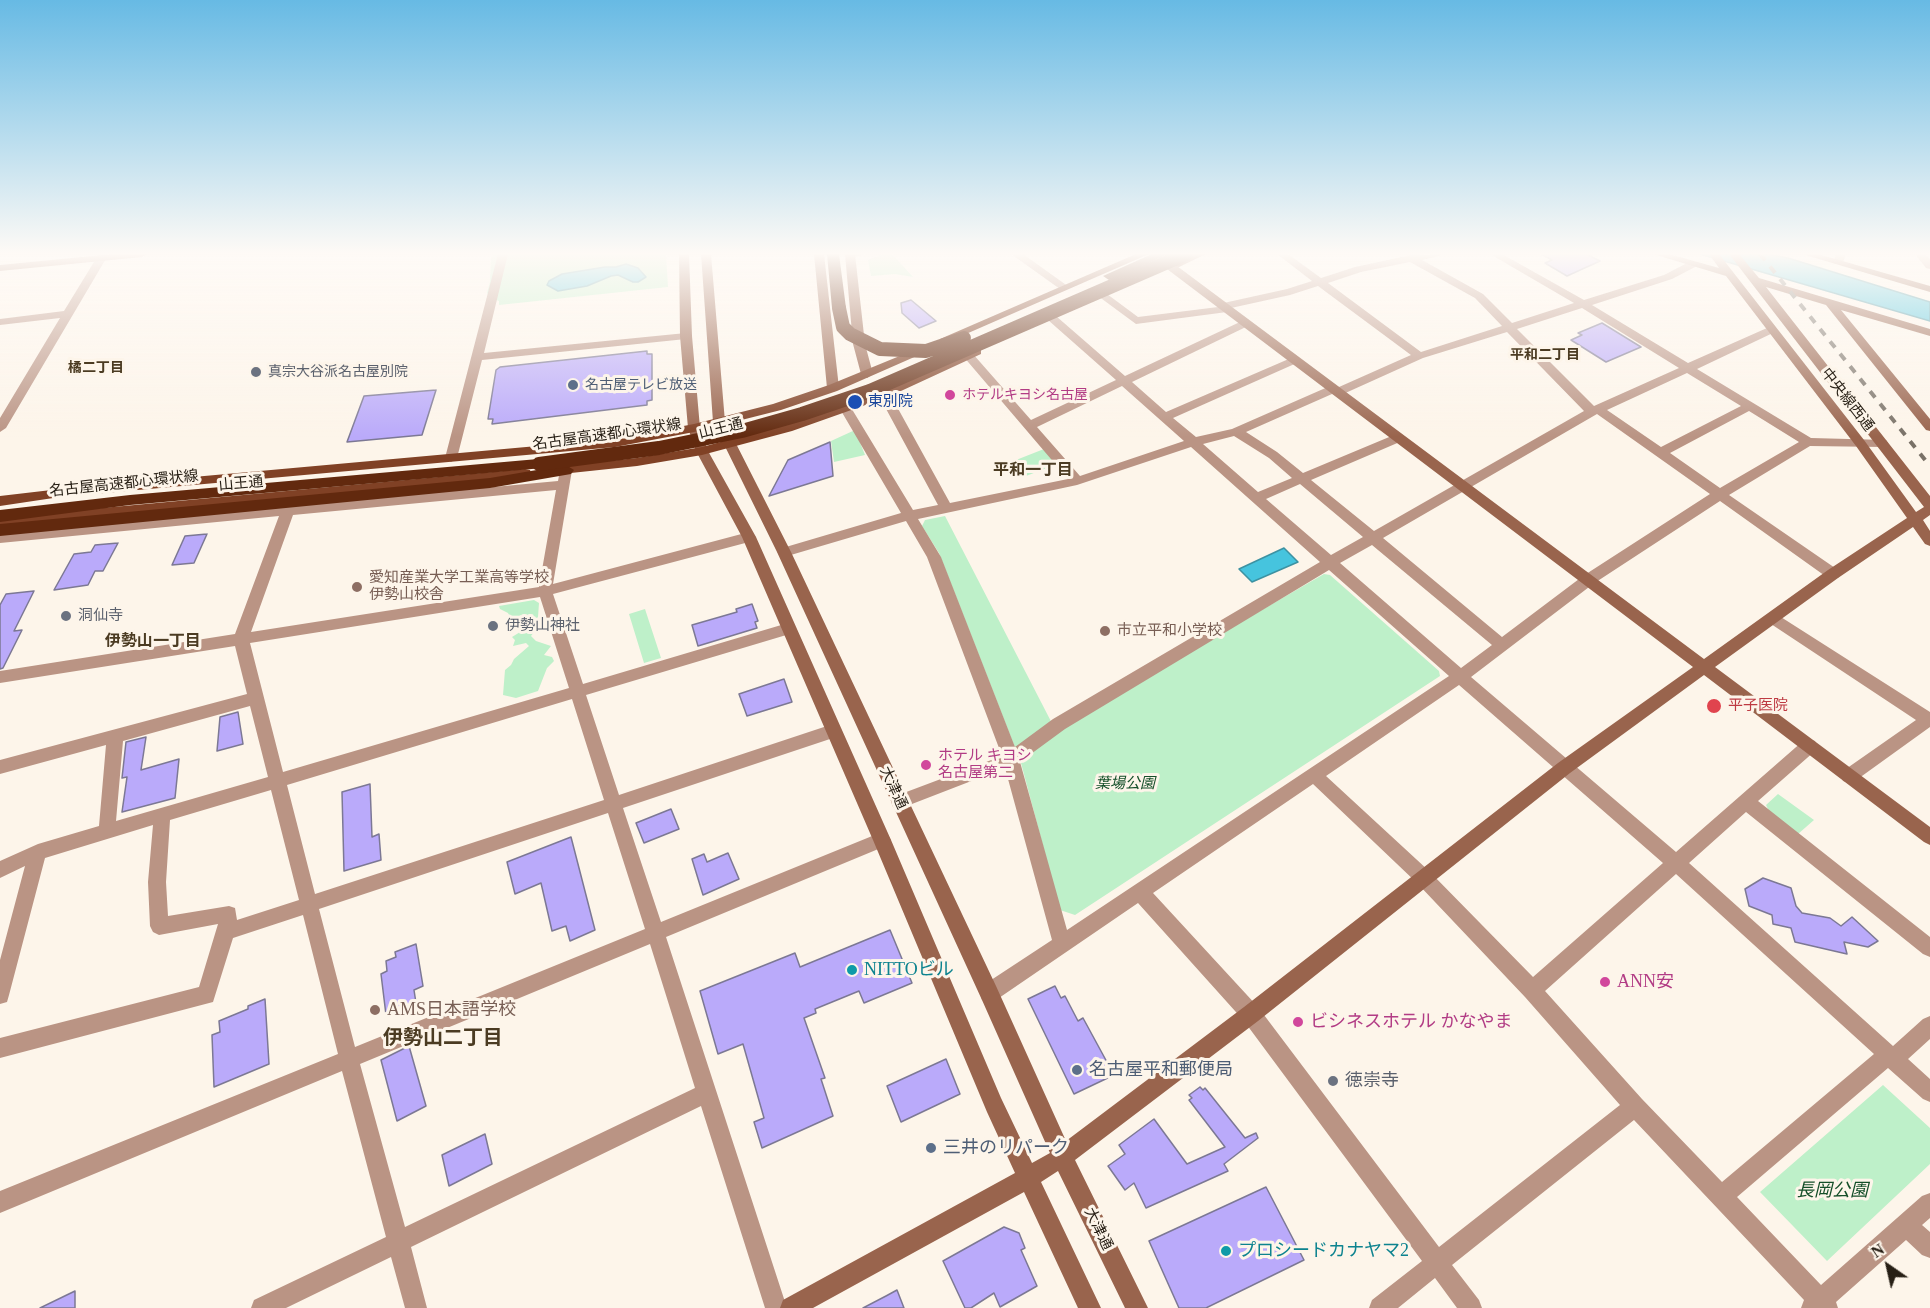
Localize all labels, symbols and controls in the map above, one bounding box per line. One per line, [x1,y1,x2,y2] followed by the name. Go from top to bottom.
[1510,347,1580,363] district label: 平和二丁目
[68,360,124,376] district label: 橘二丁目
[268,364,408,380] place label: 真宗大谷派名古屋別院
[249,365,263,379] marker: 真宗大谷派名古屋別院
[1817,365,1877,435] street label: 中央線西通
[585,377,697,393] place label: 名古屋テレビ放送
[566,378,580,392] marker: 名古屋テレビ放送
[962,387,1088,403] place label: ホテルキヨシ名古屋
[943,388,957,402] marker: ホテルキヨシ名古屋
[846,393,864,411] marker: 東別院
[868,393,913,411] place label: 東別院
[697,415,745,443] street label: 山王通
[531,416,683,454] street label: 名古屋高速都心環状線
[993,461,1073,481] district label: 平和一丁目
[48,467,200,501] street label: 名古屋高速都心環状線
[218,473,264,495] street label: 山王通
[369,569,549,604] place label: 愛知産業大学工業高等学校 伊勢山校舎
[350,580,364,594] marker: 愛知産業大学工業高等学校 伊勢山校舎
[78,607,123,625] place label: 洞仙寺
[59,609,73,623] marker: 洞仙寺
[505,617,580,635] place label: 伊勢山神社
[486,619,500,633] marker: 伊勢山神社
[1117,622,1222,640] place label: 市立平和小学校
[1098,624,1112,638] marker: 市立平和小学校
[105,632,201,652] district label: 伊勢山一丁目
[1705,697,1723,715] marker: 平子医院
[1728,697,1788,715] place label: 平子医院
[938,747,1032,782] place label: ホテル キヨシ 名古屋第二
[919,758,933,772] marker: ホテル キヨシ 名古屋第二
[875,764,911,812] street label: 大津通
[1095,775,1155,793] park label: 葉場公園
[864,959,954,981] place label: NITTOビル
[845,963,859,977] marker: NITTOビル
[1617,971,1674,993] place label: ANN安
[1598,975,1612,989] marker: ANN安
[387,999,516,1021] place label: AMS日本語学校
[368,1003,382,1017] marker: AMS日本語学校
[1310,1011,1512,1033] place label: ビシネスホテル かなやま
[1291,1015,1305,1029] marker: ビシネスホテル かなやま
[383,1027,503,1051] district label: 伊勢山二丁目
[1089,1059,1233,1081] place label: 名古屋平和郵便局
[1070,1063,1084,1077] marker: 名古屋平和郵便局
[1345,1070,1399,1092] place label: 徳崇寺
[1326,1074,1340,1088] marker: 徳崇寺
[943,1137,1069,1159] place label: 三井のリパーク
[924,1141,938,1155] marker: 三井のリパーク
[1796,1180,1868,1202] park label: 長岡公園
[1080,1205,1116,1253] street label: 大津通
[1858,1236,1918,1296] north arrow
[1238,1240,1409,1262] place label: プロシードカナヤマ2
[1868,1240,1887,1261] text: N
[1219,1244,1233,1258] marker: プロシードカナヤマ2

